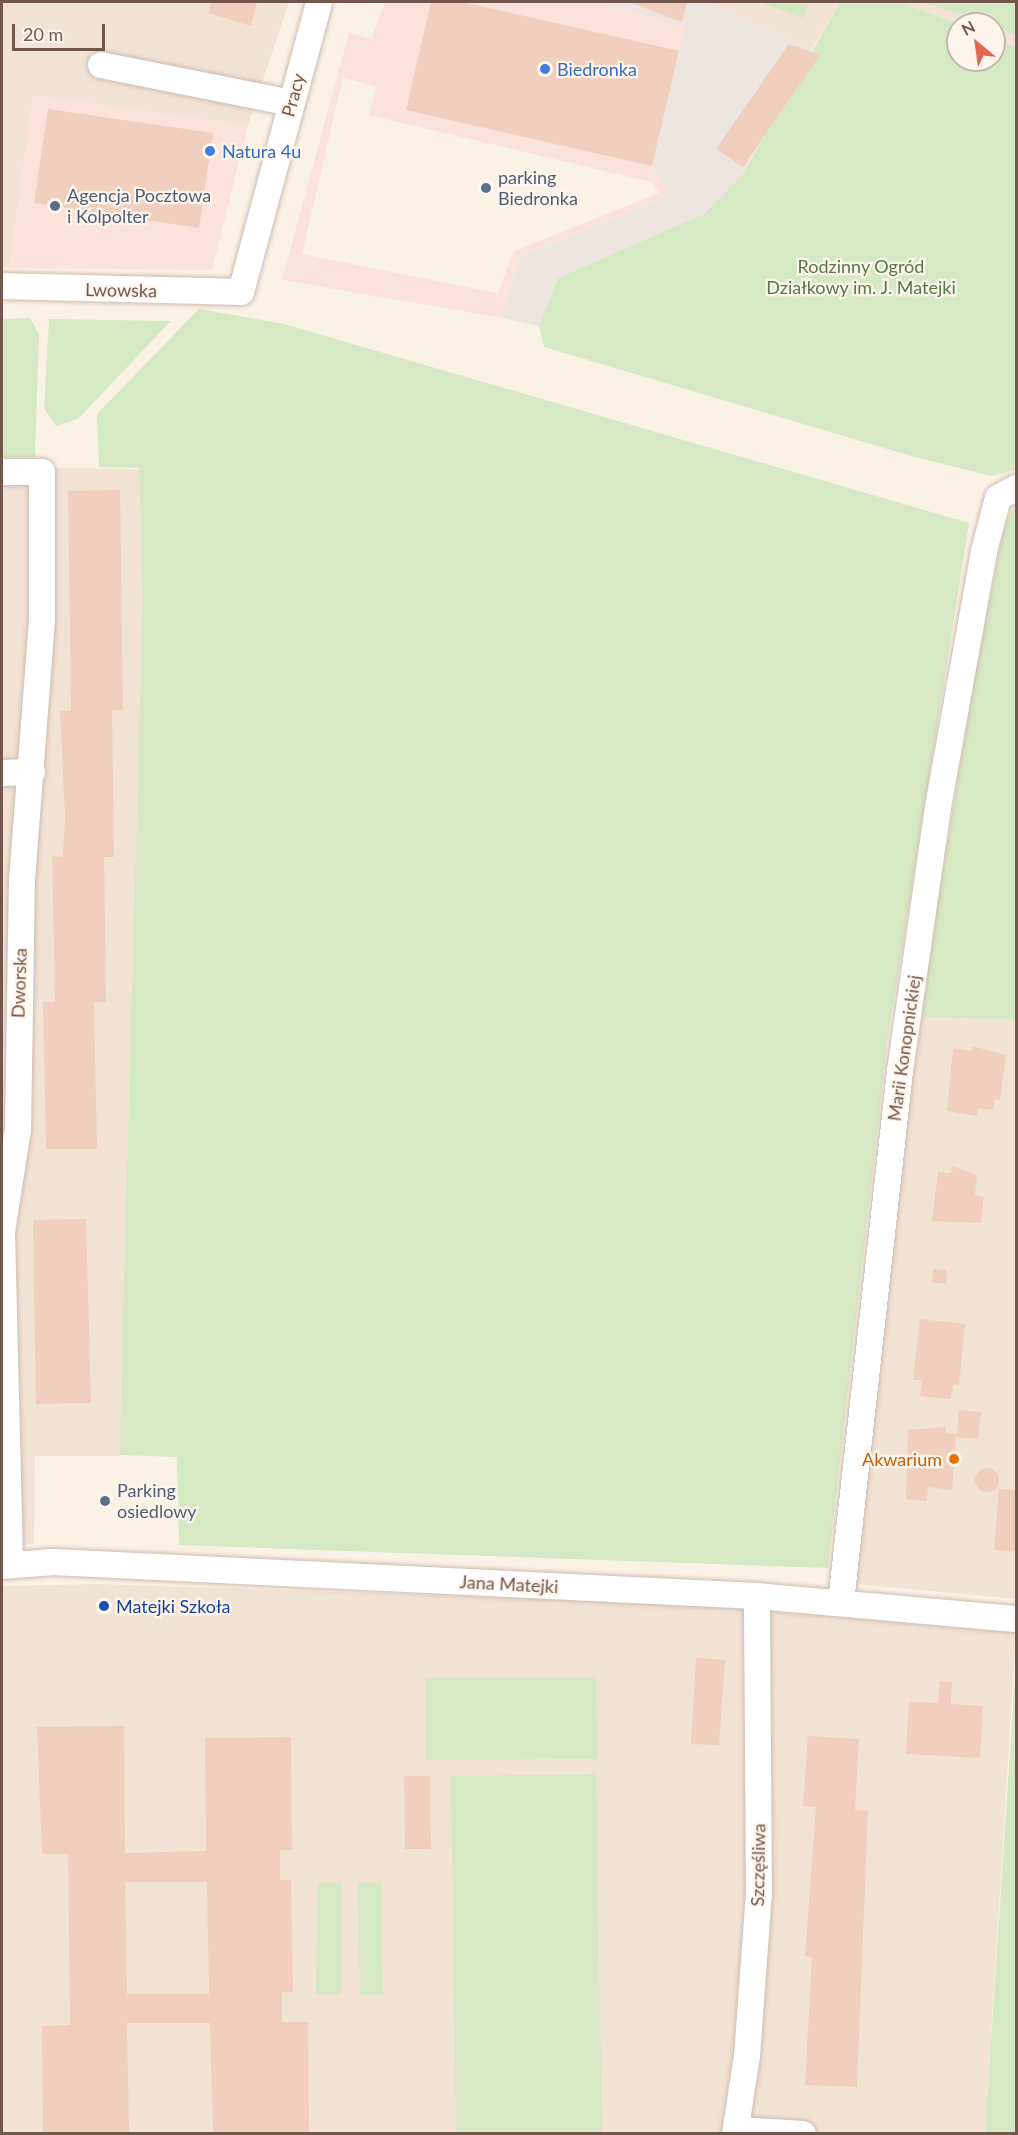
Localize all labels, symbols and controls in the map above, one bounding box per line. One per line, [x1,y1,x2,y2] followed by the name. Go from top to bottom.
[15,12,108,50] scale bar
[946,12,1006,72] north arrow
[958,16,978,39] text: N
[23,23,63,45] text: 20 m
[557,58,637,80] place label: Biedronka
[538,62,552,76] marker: Biedronka
[277,71,309,119] street label: Pracy
[222,140,301,162] place label: Natura 4u
[203,144,217,158] marker: Natura 4u
[498,167,578,210] place label: parking Biedronka
[479,181,493,195] marker: parking Biedronka
[67,185,211,228] place label: Agencja Pocztowa i Kolpolter
[48,199,62,213] marker: Agencja Pocztowa i Kolpolter
[766,256,956,298] park label: Rodzinny Ogród Działkowy im. J. Matejki
[85,279,157,301] street label: Lwowska
[7,947,31,1019] street label: Dworska
[883,974,925,1122] street label: Marii Konopnickiej
[862,1448,942,1470] place label: Akwarium
[947,1452,961,1466] marker: Akwarium
[117,1480,197,1522] place label: Parking osiedlowy
[98,1494,112,1508] marker: Parking osiedlowy
[459,1571,559,1597] street label: Jana Matejki
[116,1595,231,1617] place label: Matejki Szkoła
[97,1599,111,1613] marker: Matejki Szkoła
[746,1823,770,1907] street label: Szczęśliwa

